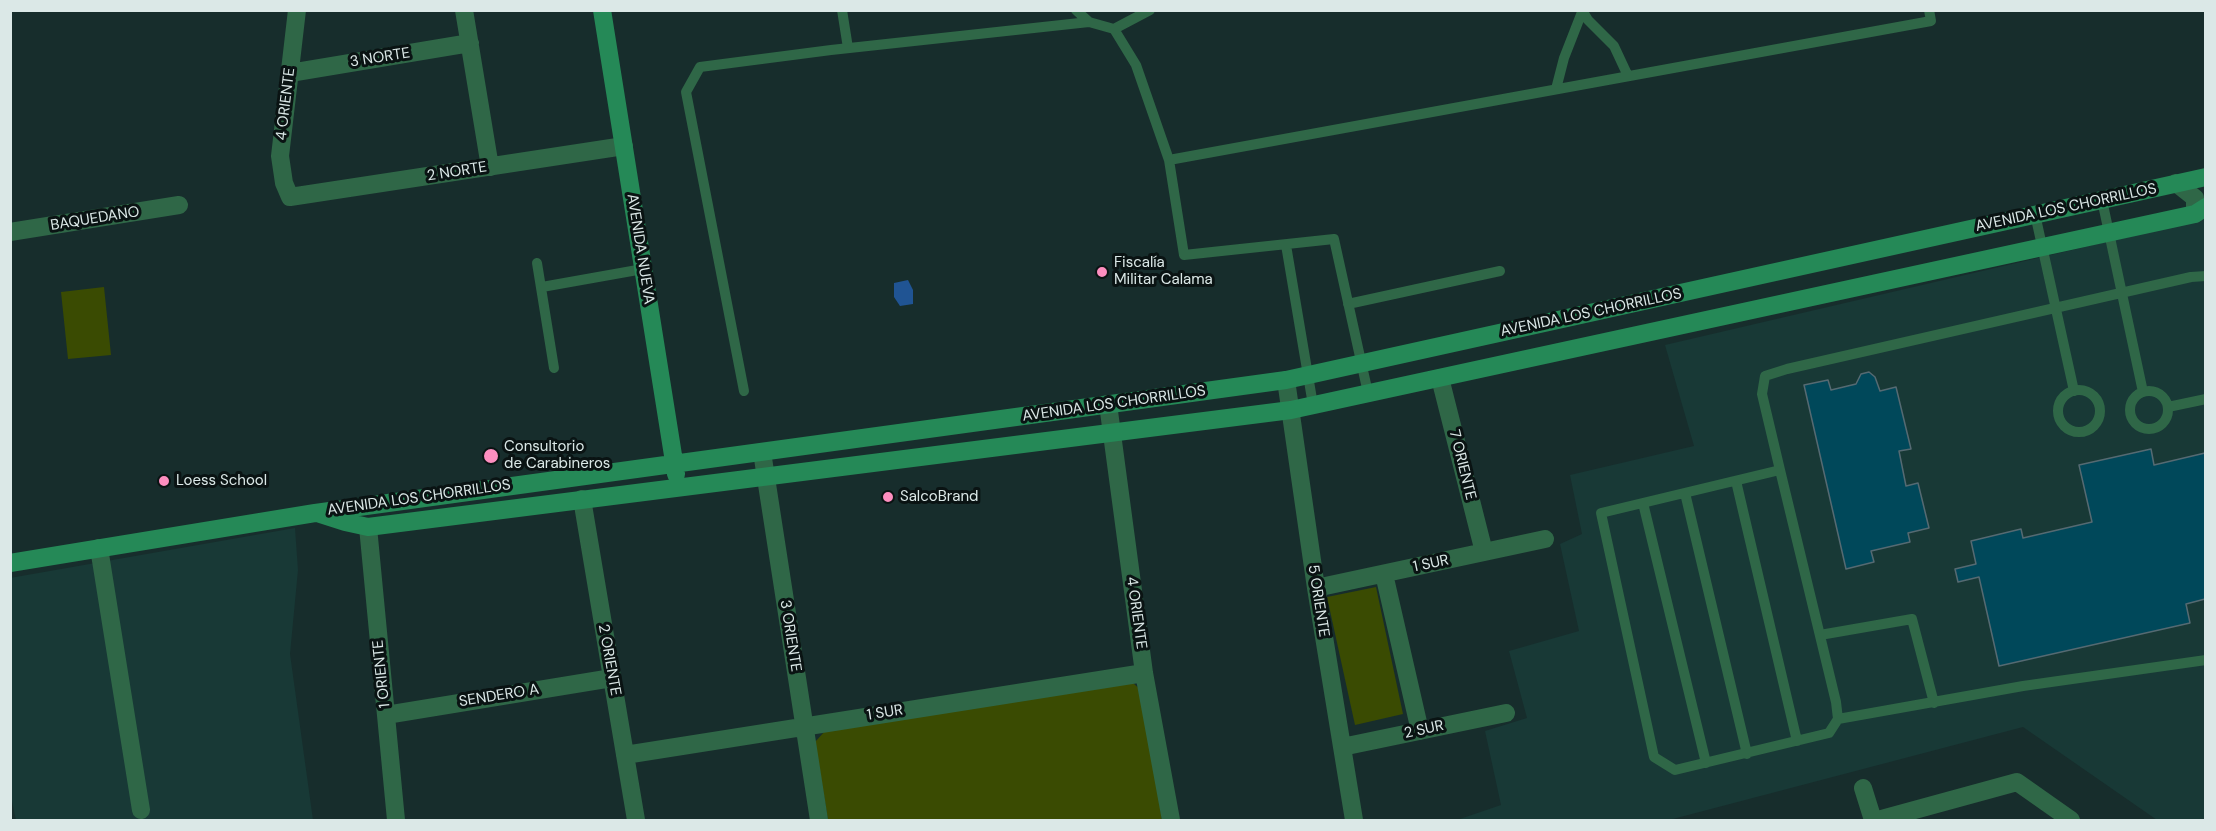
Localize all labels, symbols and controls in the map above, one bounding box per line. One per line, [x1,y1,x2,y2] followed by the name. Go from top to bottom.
[349,44,411,72] street label: 3 NORTE
[273,67,299,141] street label: 4 ORIENTE
[426,158,488,186] street label: 2 NORTE
[1974,180,2158,236] street label: AVENIDA LOS CHORRILLOS
[622,192,658,306] street label: AVENIDA NUEVA
[49,203,141,235] street label: BAQUEDANO
[1114,254,1213,289] place label: Fiscalía Militar Calama
[1095,265,1109,279] marker: Fiscalía Militar Calama
[1499,285,1683,341] street label: AVENIDA LOS CHORRILLOS
[1021,382,1207,426] street label: AVENIDA LOS CHORRILLOS
[1445,428,1479,502] street label: 7 ORIENTE
[504,438,610,473] place label: Consultorio de Carabineros
[482,447,500,465] marker: Consultorio de Carabineros
[176,472,267,490] place label: Loess School
[157,474,171,488] marker: Loess School
[326,476,512,520] street label: AVENIDA LOS CHORRILLOS
[900,488,978,506] place label: SalcoBrand
[881,490,895,504] marker: SalcoBrand
[1411,551,1451,577] street label: 1 SUR
[1303,564,1333,638] street label: 5 ORIENTE
[1122,576,1150,650] street label: 4 ORIENTE
[775,599,805,673] street label: 3 ORIENTE
[594,623,624,697] street label: 2 ORIENTE
[369,639,395,709] street label: 1 ORIENTE
[458,681,540,711] street label: SENDERO A
[866,701,904,725] street label: 1 SUR
[1403,717,1445,743] street label: 2 SUR

